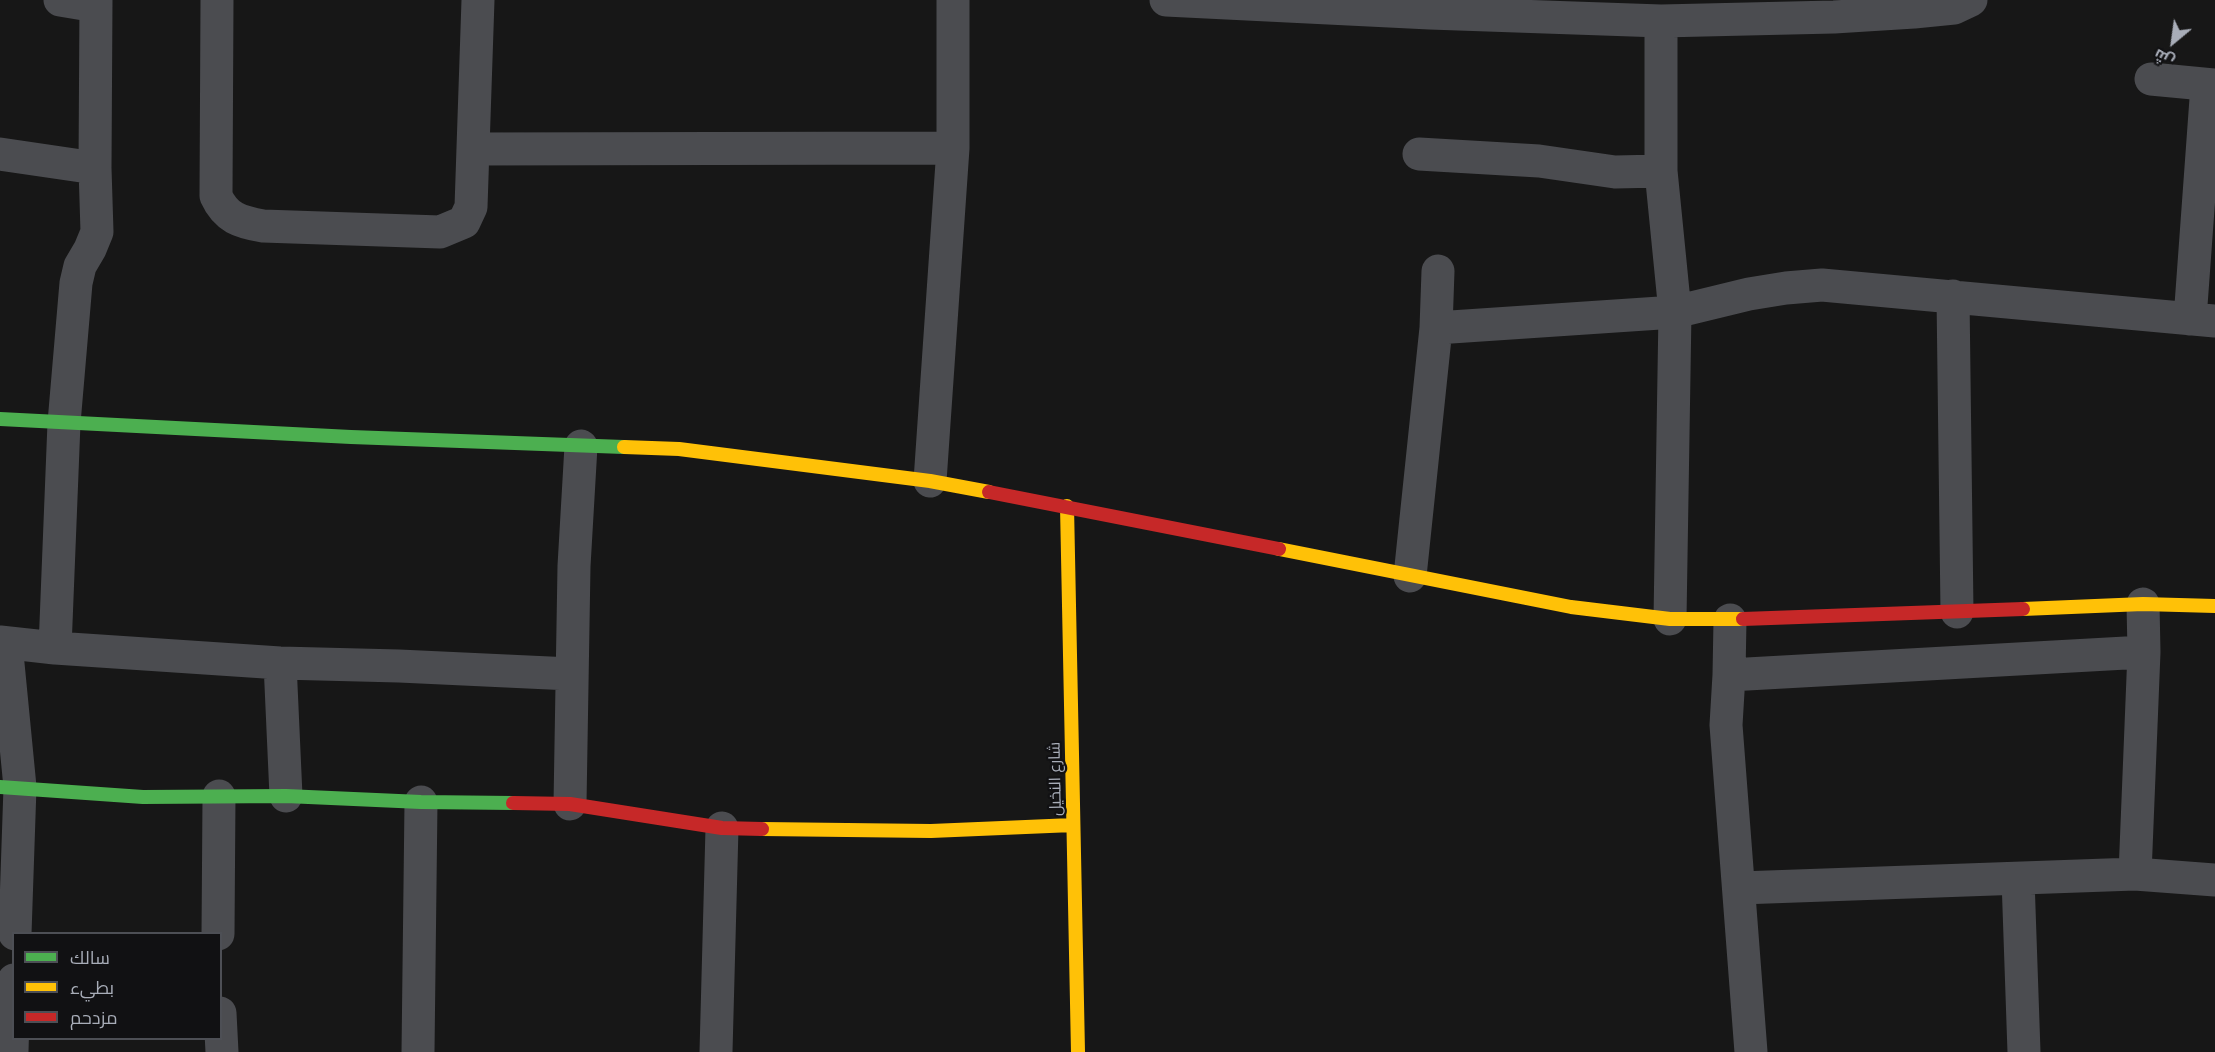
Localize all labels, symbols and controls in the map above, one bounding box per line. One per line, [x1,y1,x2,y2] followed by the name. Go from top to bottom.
[2143,12,2203,72] north arrow
[2150,44,2178,71] text: ش
[1046,742,1066,816] street label: شارع النخيل
[12,932,222,1040] legend
[70,947,110,969] text: سالك
[70,977,114,999] text: بطيء
[70,1007,118,1029] text: مزدحم

